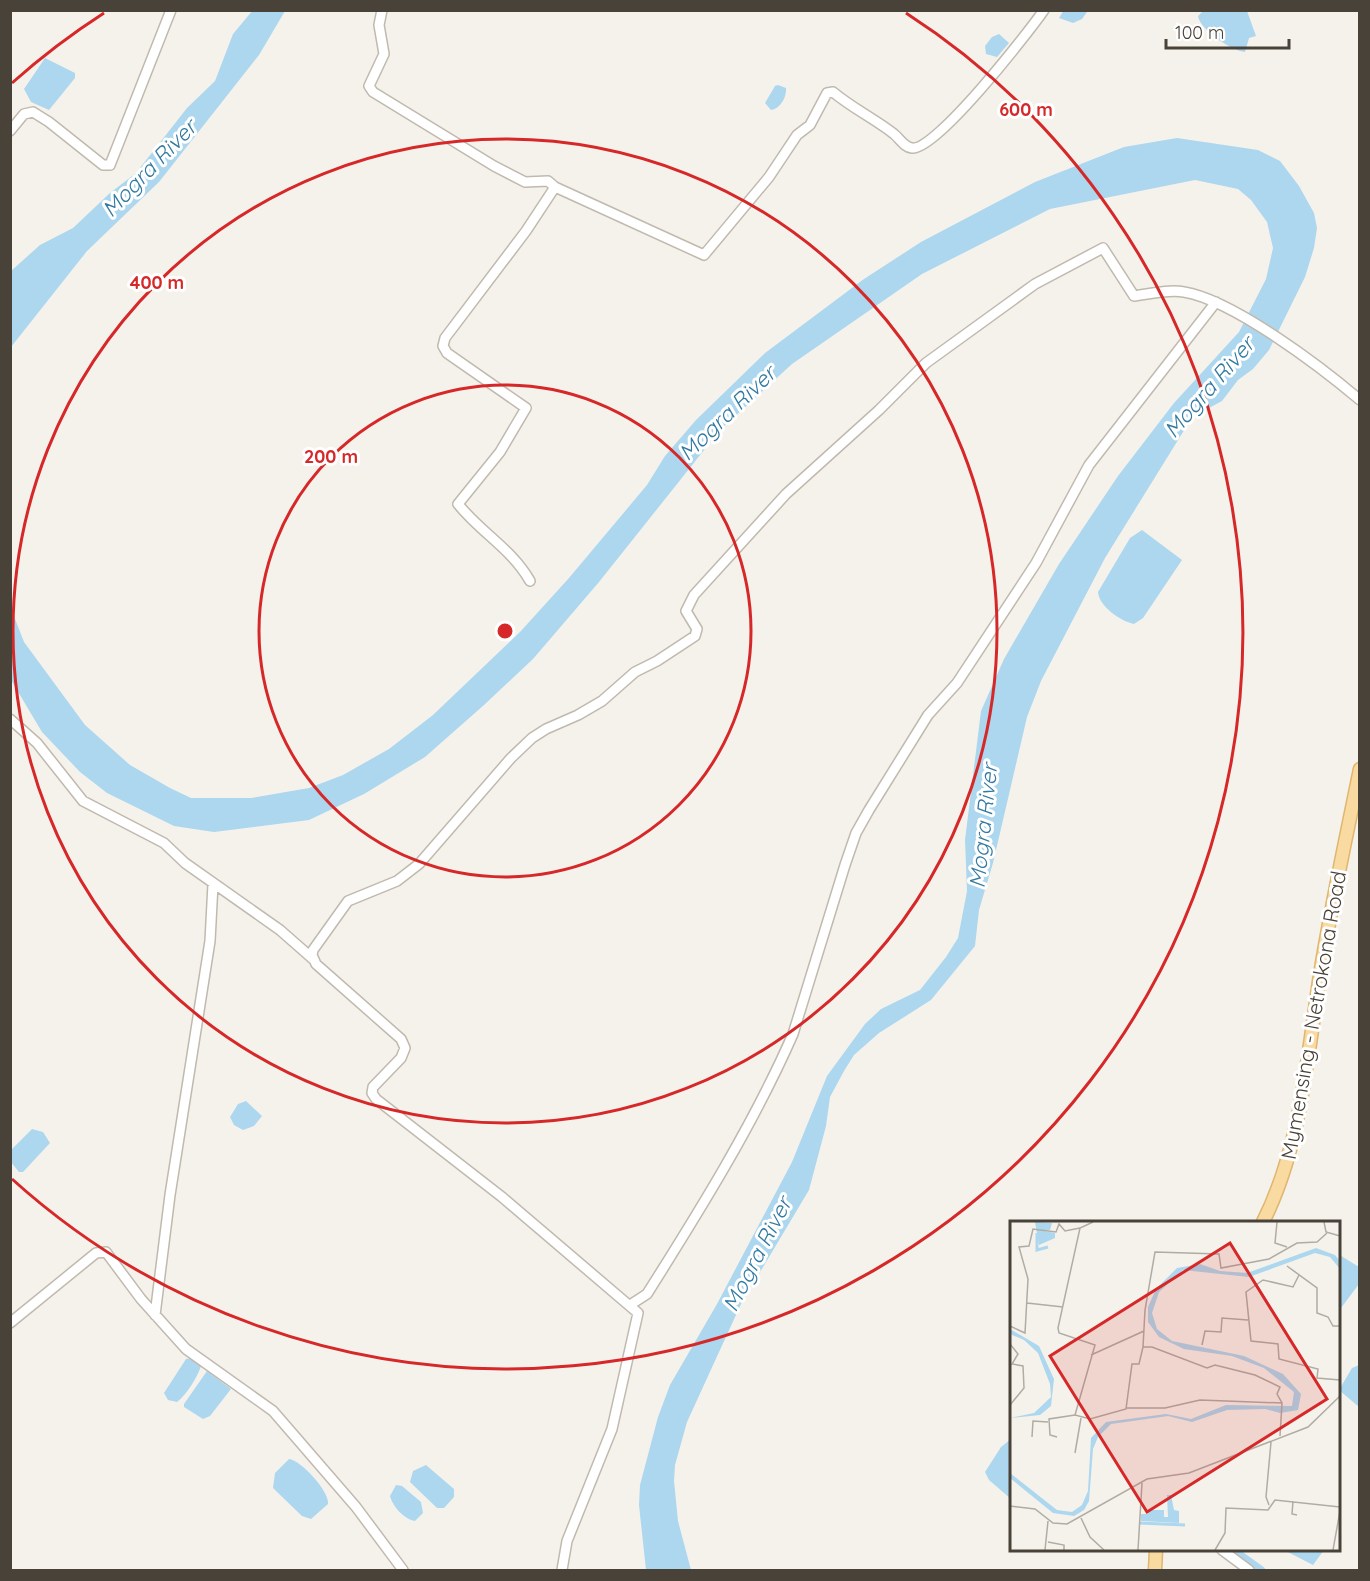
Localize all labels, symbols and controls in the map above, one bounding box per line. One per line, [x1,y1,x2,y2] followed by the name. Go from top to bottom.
[1166,12,1289,50] scale bar
[1175,21,1224,44] text: 100 m
[999,98,1053,121] text: 600 m
[96,112,204,223] water label: Mogra River
[130,271,184,294] text: 400 m
[1158,329,1262,443] water label: Mogra River
[672,358,783,466] water label: Mogra River
[304,445,358,468] text: 200 m
[495,621,515,641] centre of rings
[963,760,1004,889] water label: Mogra River
[1275,869,1351,1161] street label: Mymensing - Netrokona Road
[716,1190,799,1316] water label: Mogra River
[1010,1221,1340,1551] inset map

